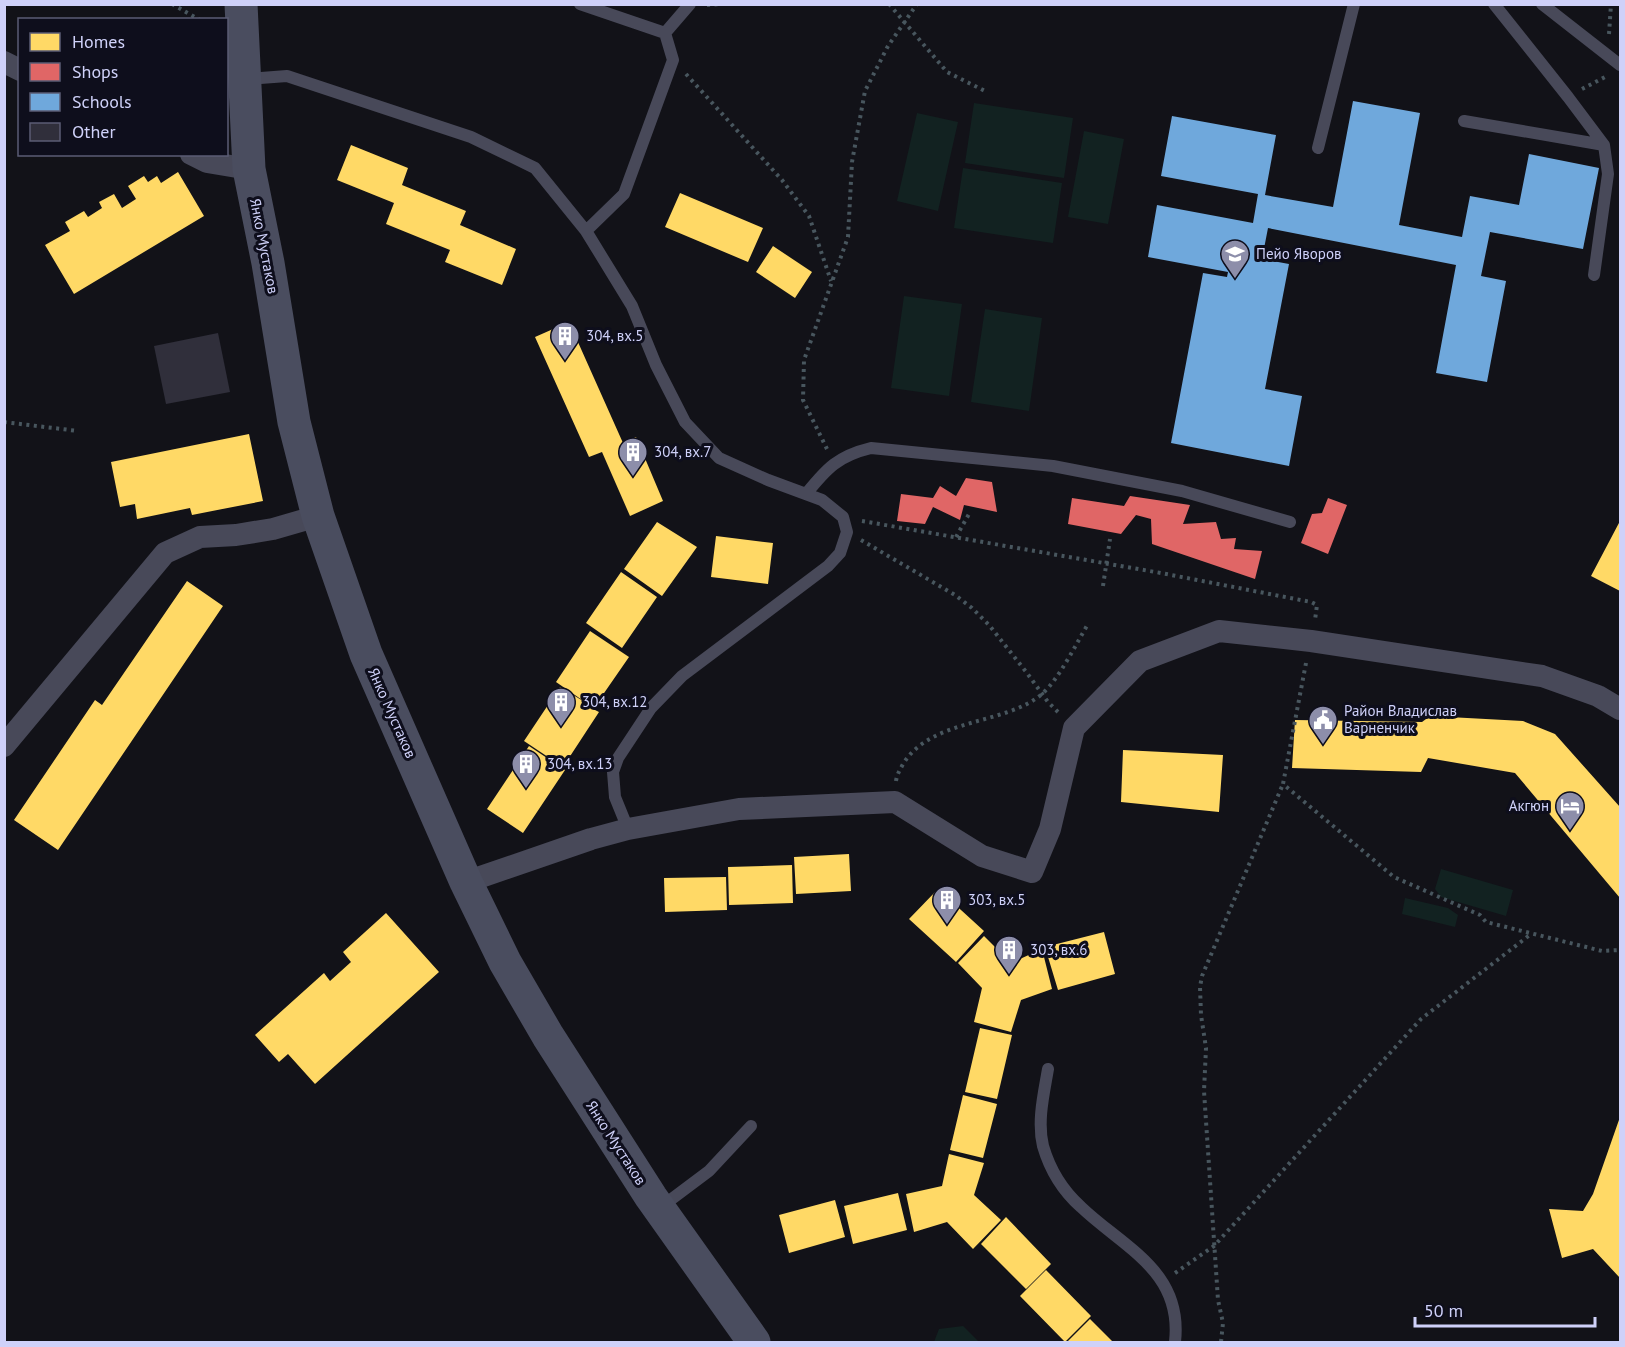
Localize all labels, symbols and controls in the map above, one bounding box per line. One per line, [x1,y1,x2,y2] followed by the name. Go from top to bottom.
[18,18,228,156] legend
[72,30,125,53] text: Homes
[72,60,118,83] text: Shops
[72,90,132,113] text: Schools
[72,120,116,143] text: Other
[246,197,283,295] street label: Янко Мустаков
[1219,238,1251,280] school or university icon: Пейо Яворов
[1256,244,1341,263] place label: Пейо Яворов
[549,320,581,362] building icon: 304, вх.5
[586,326,643,345] place label: 304, вх.5
[617,436,649,478] building icon: 304, вх.7
[654,442,711,461] place label: 304, вх.7
[364,665,421,761] street label: Янко Мустаков
[545,686,577,728] building icon: 304, вх.12
[582,692,648,711] place label: 304, вх.12
[1344,701,1457,737] place label: Район Владислав Варненчик
[1307,704,1339,746] public building icon: Район Владислав Варненчик
[510,748,542,790] building icon: 304, вх.13
[547,754,613,773] place label: 304, вх.13
[1554,790,1586,832] hotel icon: Акгюн
[1509,796,1549,815] place label: Акгюн
[931,884,963,926] building icon: 303, вх.5
[968,890,1025,909] place label: 303, вх.5
[993,934,1025,976] building icon: 303, вх.6
[1030,940,1087,959] place label: 303, вх.6
[582,1097,651,1189] street label: Янко Мустаков
[1415,1290,1595,1328] scale bar
[1424,1299,1463,1322] text: 50 m

